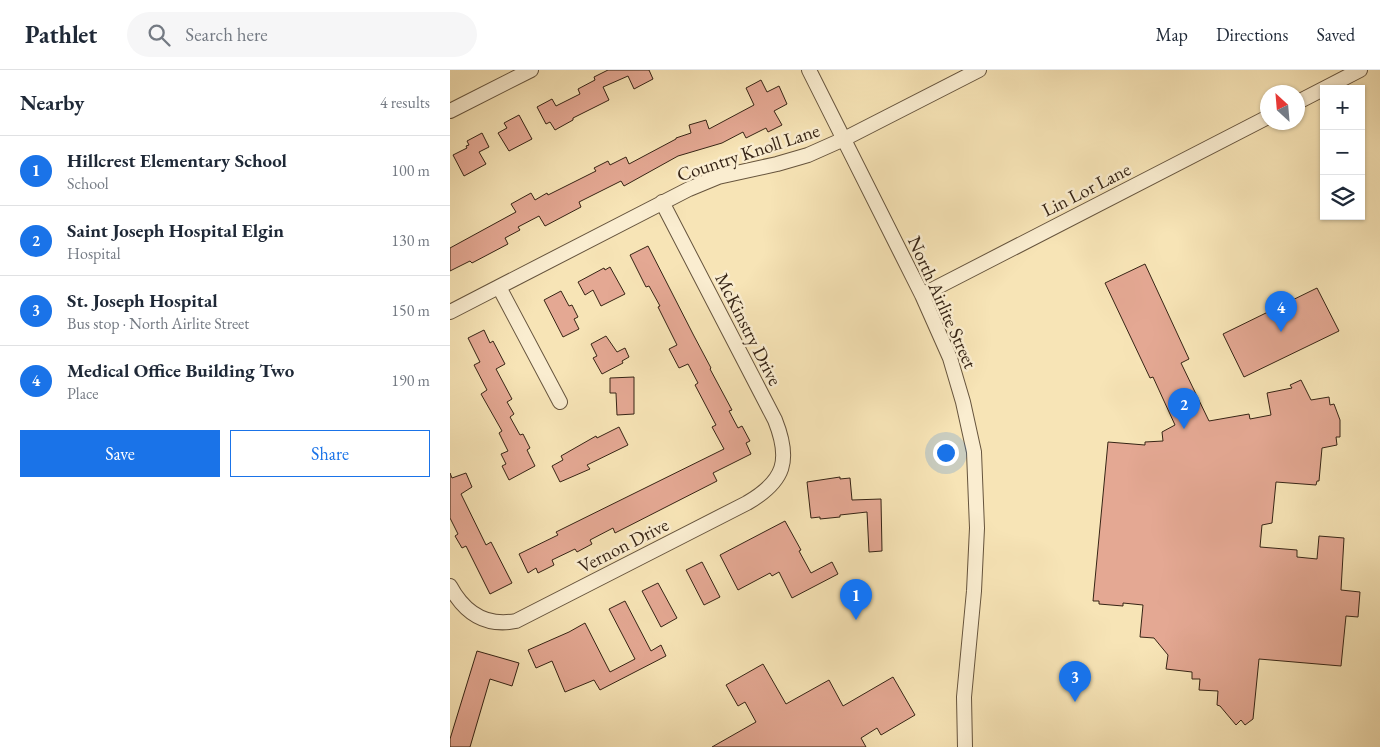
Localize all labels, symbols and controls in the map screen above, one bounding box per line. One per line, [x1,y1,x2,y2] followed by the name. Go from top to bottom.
[127,12,477,57] search box
[25,19,97,50] text: Pathlet
[145,21,173,49] icon: search
[185,22,268,47] text: Search here
[1156,23,1188,46] text: Map
[1216,23,1288,46] text: Directions
[1316,23,1355,46] text: Saved
[1260,85,1305,130] north arrow
[1320,85,1365,220] map controls
[1320,85,1365,130] button: +
[20,89,84,116] text: Nearby
[380,92,430,113] text: 4 results
[674,118,823,187] street label: Country Knoll Lane
[1320,130,1365,175] button: −
[67,148,287,173] text: Hillcrest Elementary School
[1038,156,1135,222] street label: Lin Lor Lane
[32,160,40,181] text: 1
[391,160,430,181] text: 100 m
[67,173,109,194] text: School
[1320,175,1365,220] button: layers
[67,218,284,243] text: Saint Joseph Hospital Elgin
[32,230,40,251] text: 2
[391,230,430,251] text: 130 m
[902,232,983,372] street label: North Airlite Street
[67,243,121,264] text: Hospital
[709,269,788,390] street label: McKinstry Drive
[67,288,218,313] text: St. Joseph Hospital
[1265,291,1297,332] pin: 4
[32,300,40,321] text: 3
[391,300,430,321] text: 150 m
[67,313,249,334] text: Bus stop · North Airlite Street
[67,358,294,383] text: Medical Office Building Two
[32,370,40,391] text: 4
[391,370,430,391] text: 190 m
[67,383,99,404] text: Place
[1168,388,1200,429] pin: 2
[20,430,220,477] button: Save
[230,430,430,477] button: Share
[933,440,959,466] your location
[574,512,673,579] street label: Vernon Drive
[840,579,872,620] pin: 1
[1059,661,1091,702] pin: 3

